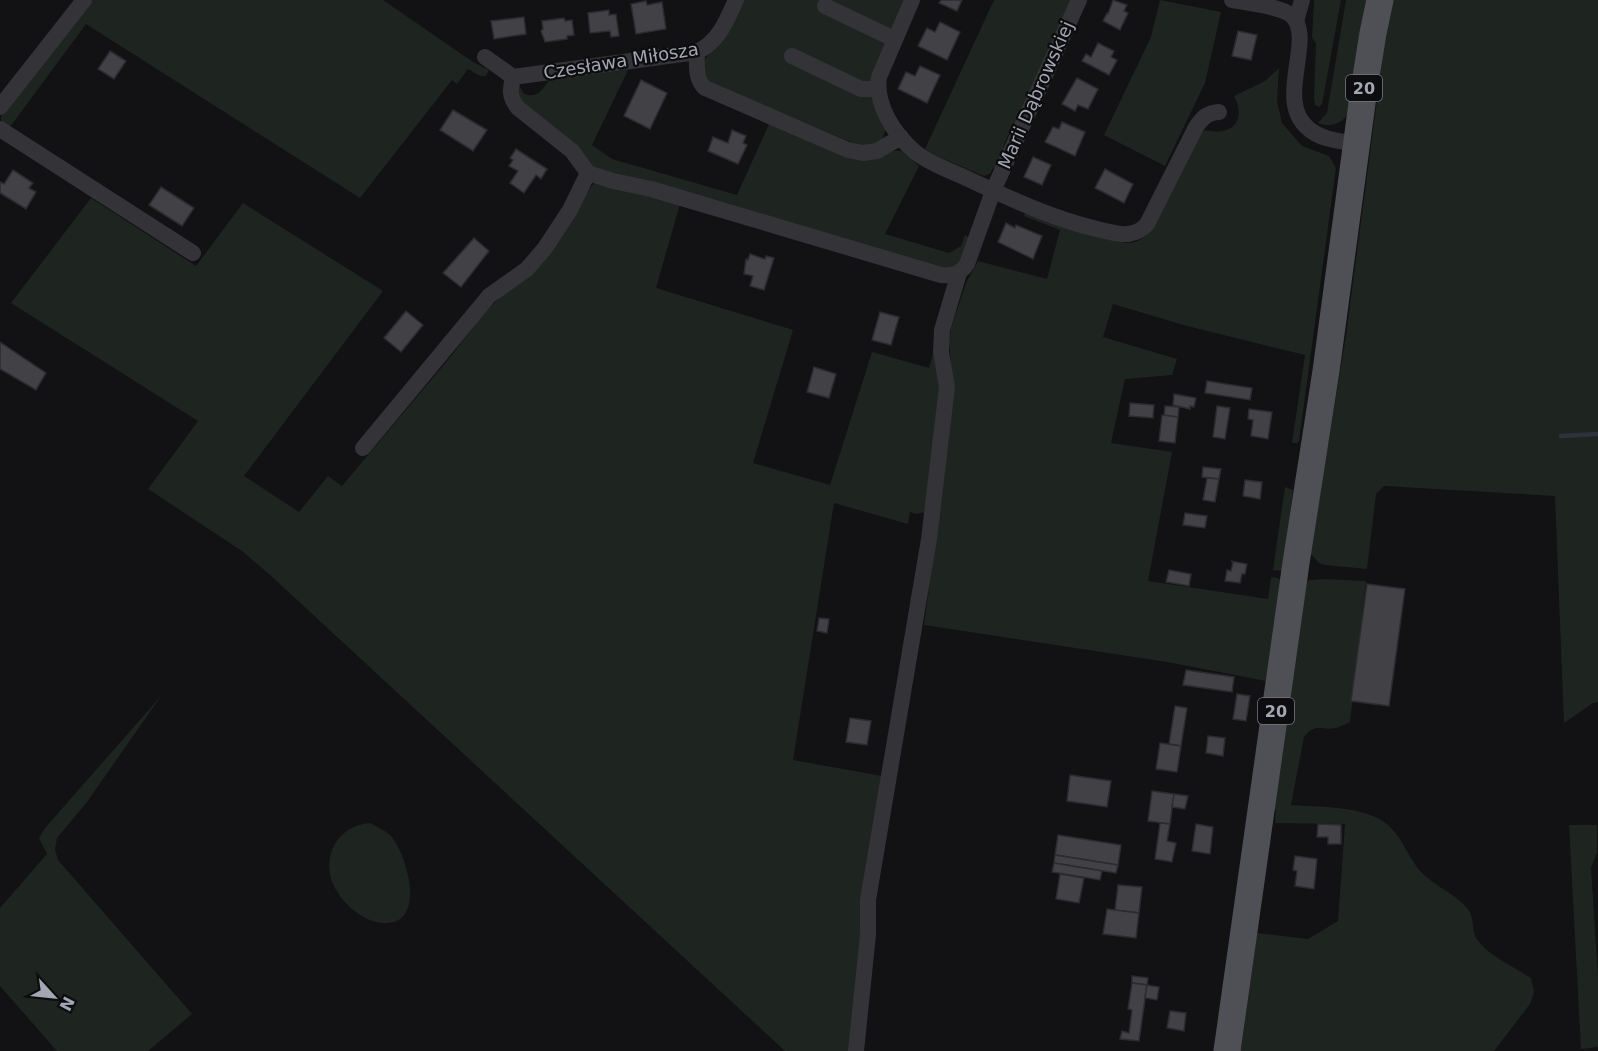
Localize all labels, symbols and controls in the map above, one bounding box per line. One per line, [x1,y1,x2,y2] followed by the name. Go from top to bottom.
[993,18,1078,172] street label: Marii Dąbrowskiej
[542,38,700,83] street label: Czesława Miłosza
[1346,75,1382,101] road number: 20
[1258,698,1294,724] road number: 20
[24,967,84,1027] north arrow
[55,993,78,1014] text: N

